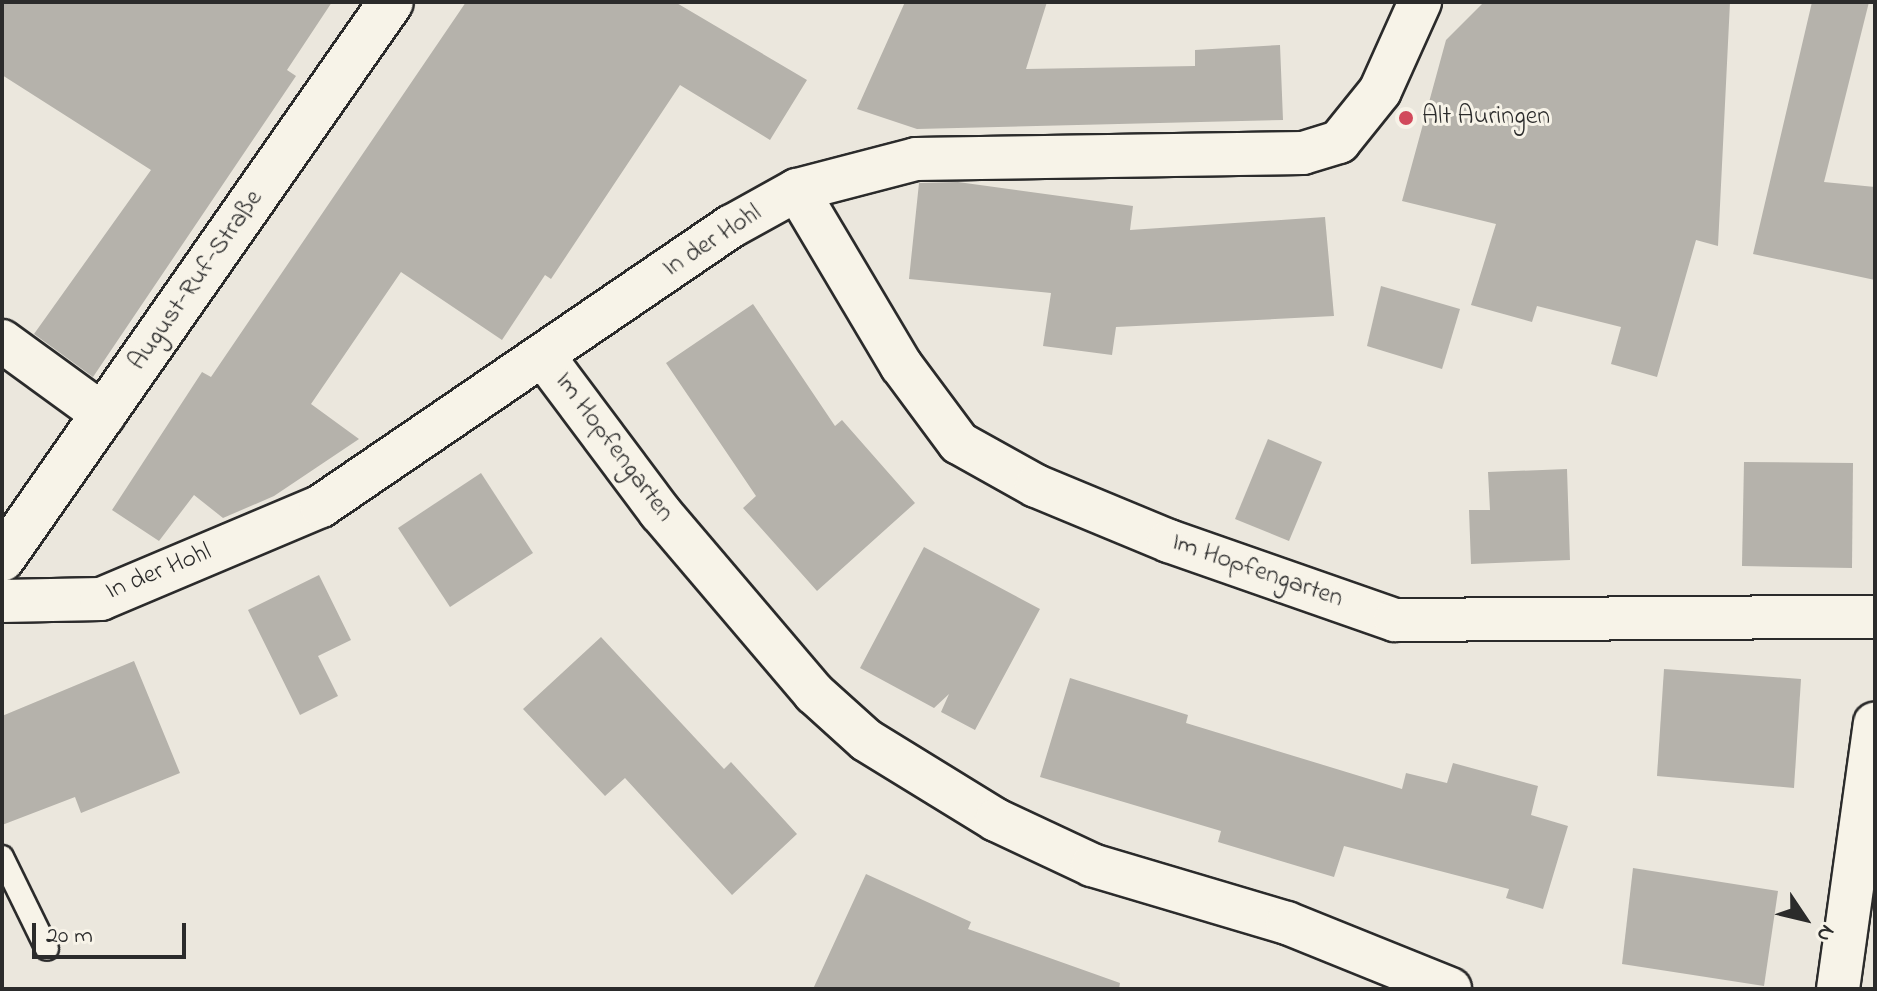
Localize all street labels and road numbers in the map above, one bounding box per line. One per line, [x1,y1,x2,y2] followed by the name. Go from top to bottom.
[123,185,271,377] street label: August-Ruf-Straße
[658,199,768,285] street label: In der Hohl
[547,367,679,529] street label: Im Hopfengarten
[1167,528,1347,616] street label: Im Hopfengarten
[102,538,216,608] street label: In der Hohl

